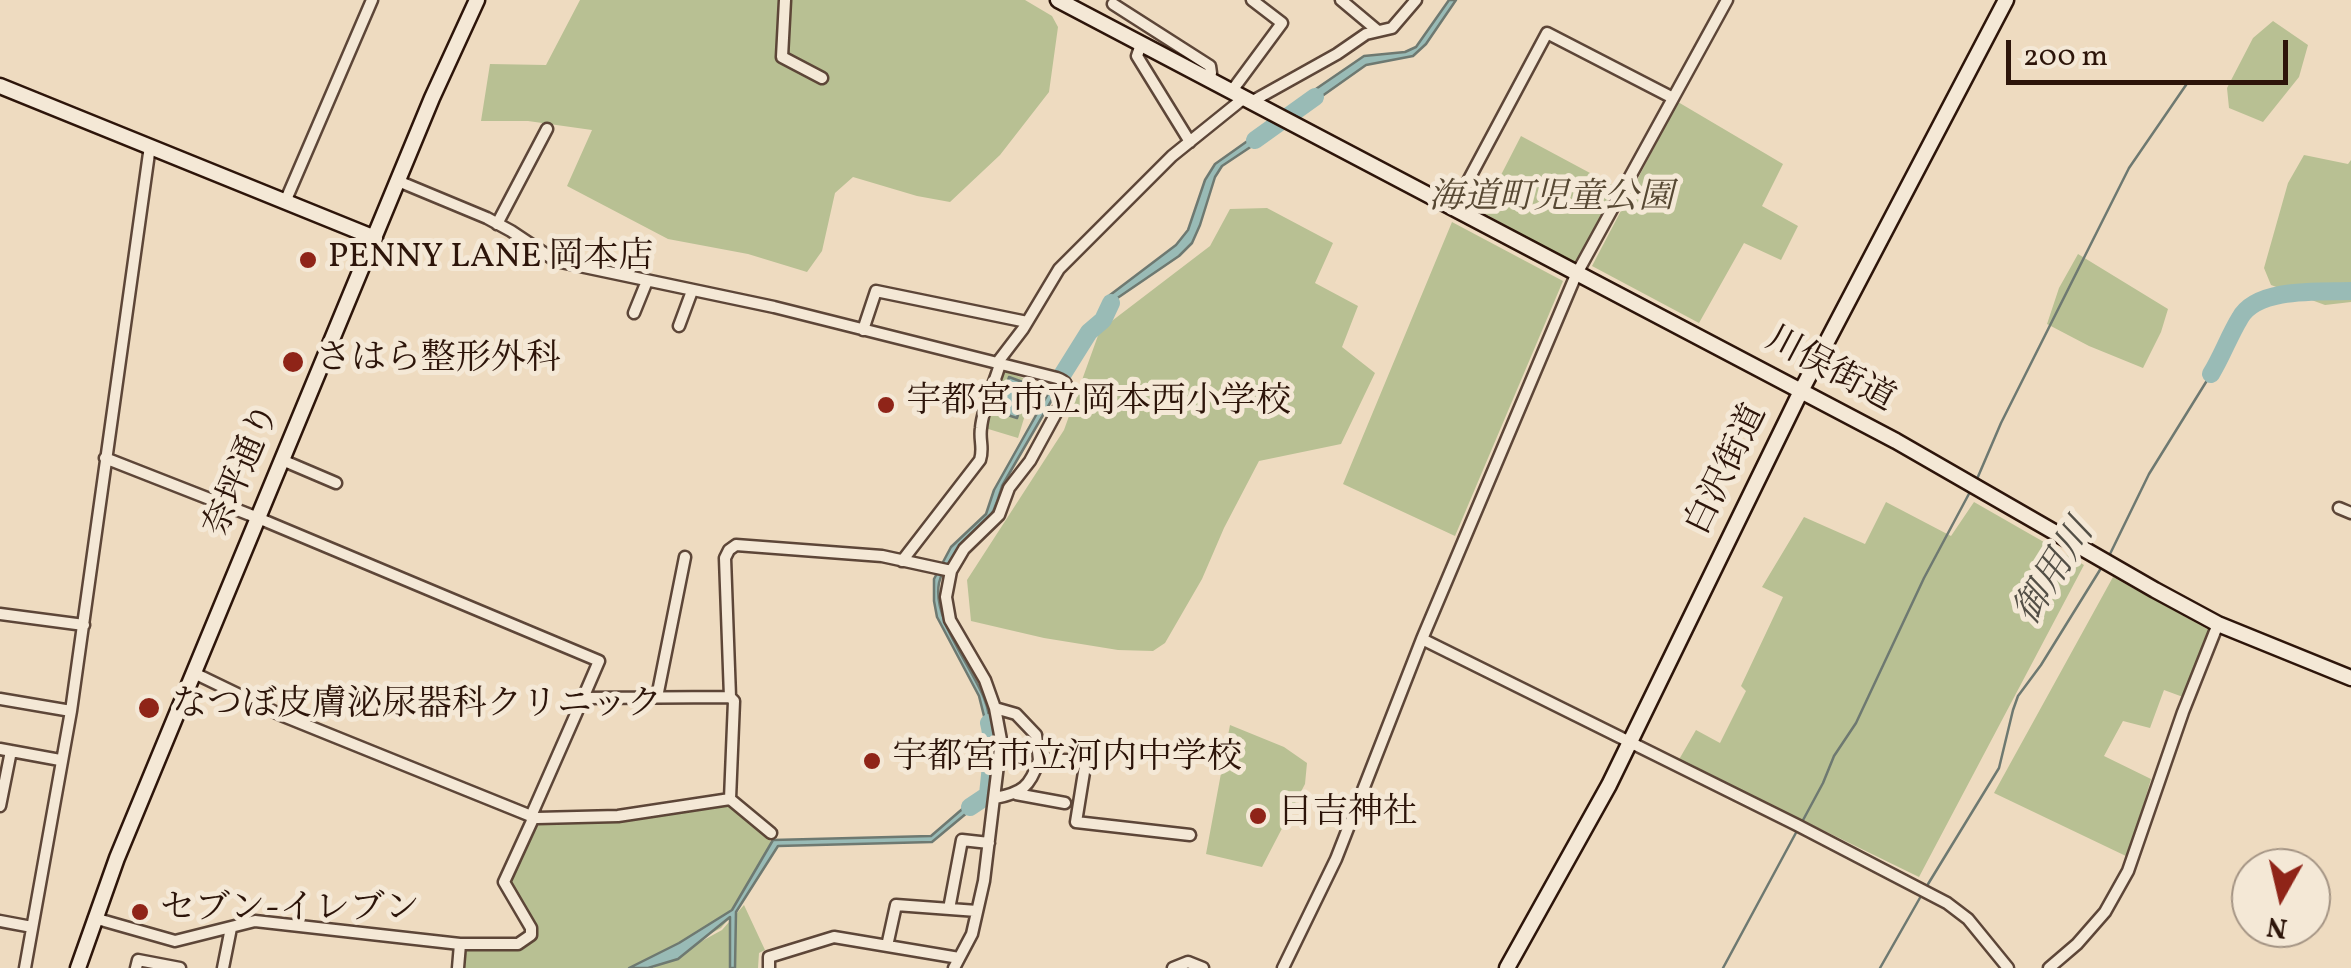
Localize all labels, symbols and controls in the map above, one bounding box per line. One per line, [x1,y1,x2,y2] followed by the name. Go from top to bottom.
[2011,20,2294,82] scale bar
[2023,36,2108,78] text: 200 m
[1429,180,1673,222] park label: 海道町児童公園
[328,239,654,281] place label: PENNY LANE 岡本店
[297,249,319,271] marker: PENNY LANE 岡本店
[1757,321,1901,423] street label: 川俣街道
[316,341,561,383] place label: さはら整形外科
[280,349,306,375] marker: さはら整形外科
[906,384,1291,426] place label: 宇都宮市立岡本西小学校
[875,394,897,416] marker: 宇都宮市立岡本西小学校
[198,398,292,544] street label: 奈坪通り
[1679,399,1779,543] street label: 白沢街道
[2007,514,2107,634] water label: 御用川
[172,687,662,729] place label: なつぼ皮膚泌尿器科クリニック
[136,695,162,721] marker: なつぼ皮膚泌尿器科クリニック
[892,740,1242,782] place label: 宇都宮市立河内中学校
[861,750,883,772] marker: 宇都宮市立河内中学校
[1278,795,1418,837] place label: 日吉神社
[1247,805,1269,827] marker: 日吉神社
[2231,848,2331,948] north arrow
[160,891,420,933] place label: セブン-イレブン
[129,901,151,923] marker: セブン-イレブン
[2264,905,2290,947] text: N

